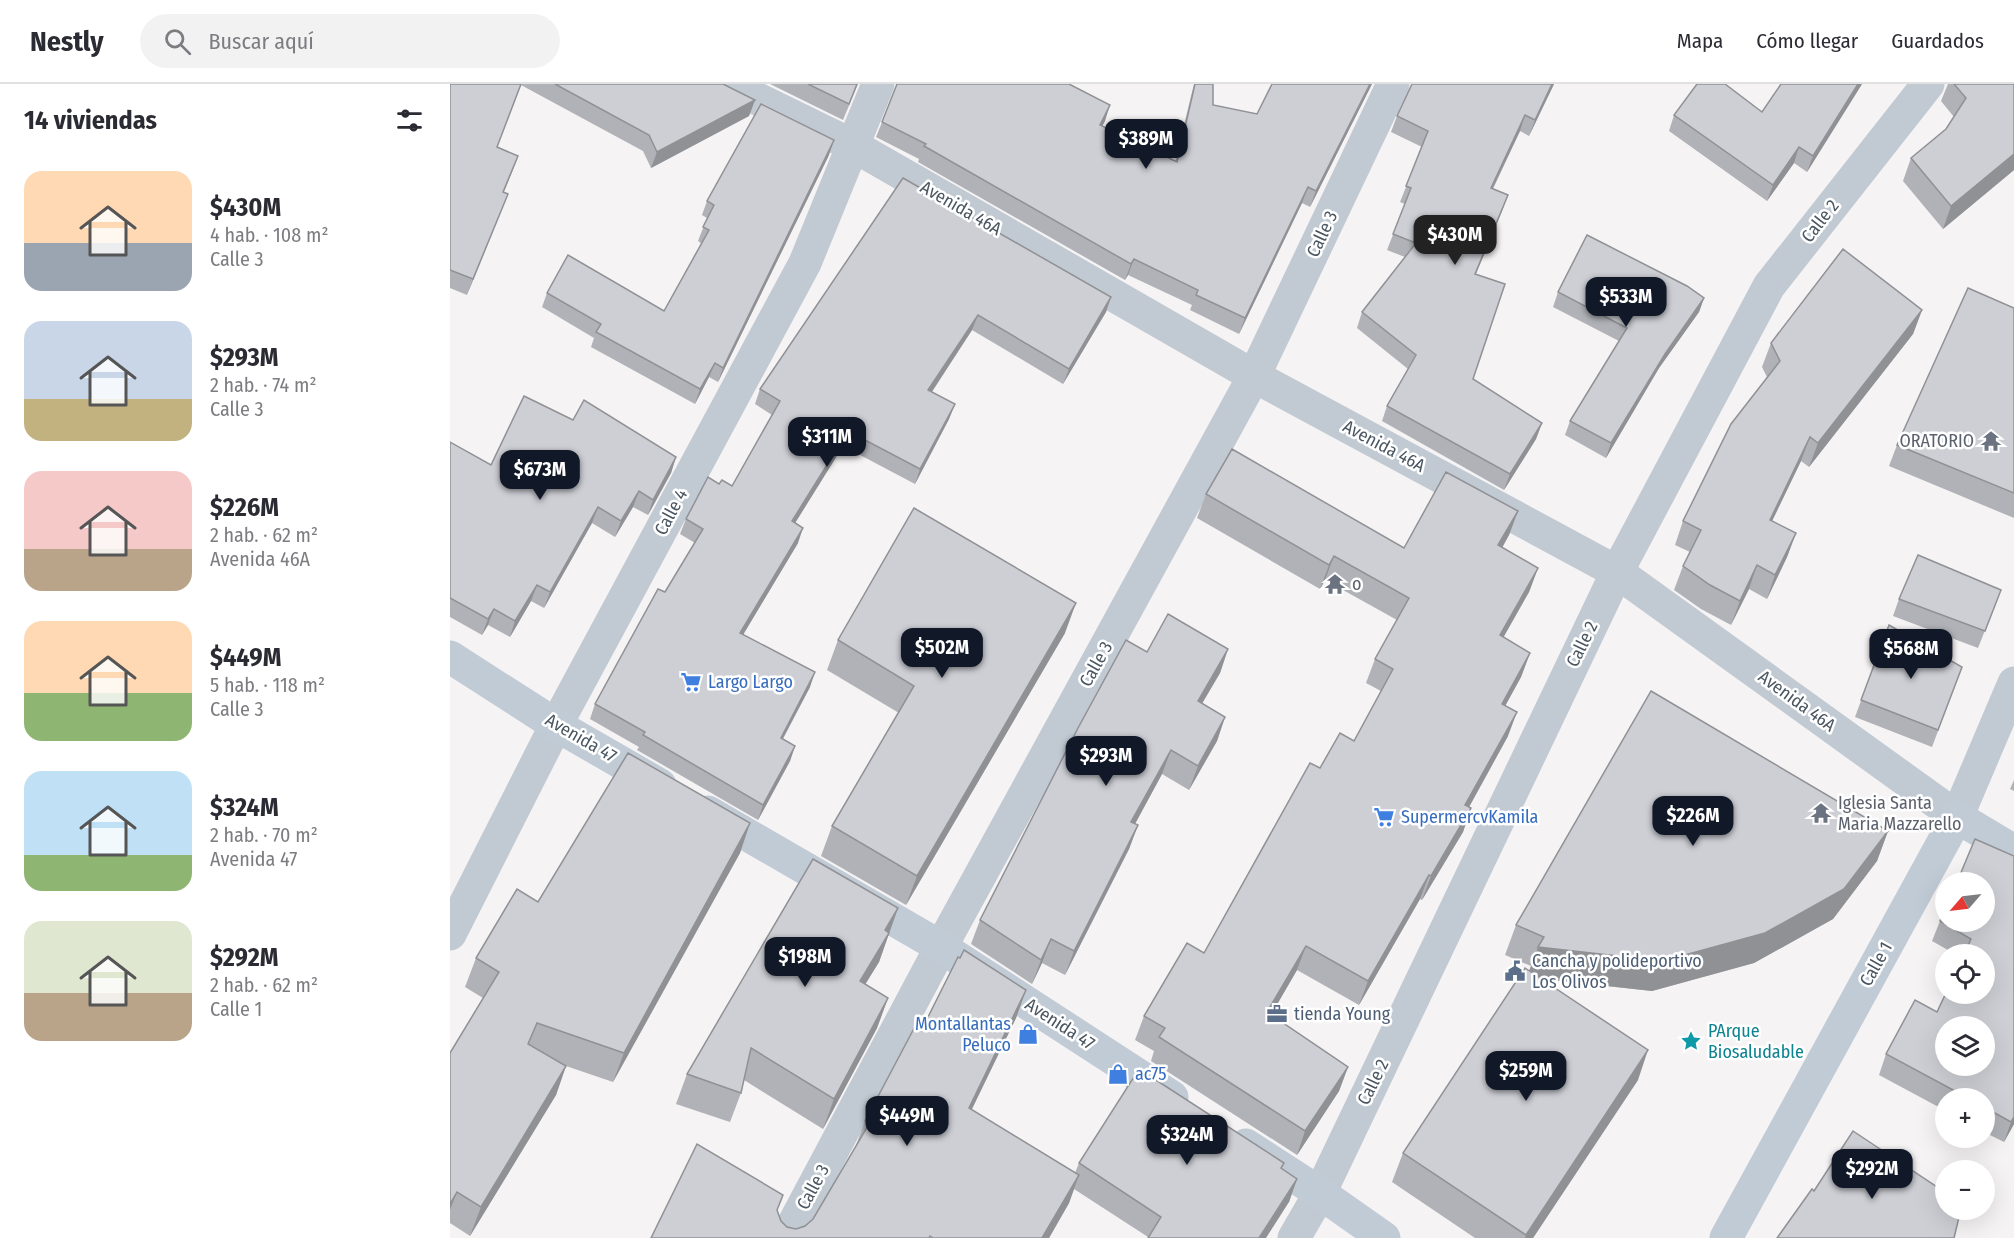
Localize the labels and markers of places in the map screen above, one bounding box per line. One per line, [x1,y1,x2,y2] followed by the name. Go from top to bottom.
[1104,119,1188,170] pin: $389M
[1413,215,1497,266] pin: $430M
[1584,277,1668,328] pin: $533M
[785,417,869,468] pin: $311M
[1979,429,2003,453] temple icon: ORATORIO
[1899,430,1974,452] place label: ORATORIO
[498,450,582,501] pin: $673M
[1323,572,1347,596] temple icon: o
[1352,573,1361,595] place label: o
[900,628,984,679] pin: $502M
[1869,629,1953,680] pin: $568M
[679,670,703,694] supermarket icon: Largo Largo
[708,671,793,693] place label: Largo Largo
[1064,736,1148,787] pin: $293M
[1838,792,1961,835] place label: Iglesia Santa Maria Mazzarello
[1651,796,1735,847] pin: $226M
[1809,801,1833,825] temple icon: Iglesia Santa Maria Mazzarello
[1372,805,1396,829] supermarket icon: SupermercvKamila
[1401,806,1539,828] place label: SupermercvKamila
[763,937,847,988] pin: $198M
[1532,950,1702,993] place label: Cancha y polideportivo Los Olivos
[1503,959,1527,983] public building icon: Cancha y polideportivo Los Olivos
[1265,1002,1289,1026] office icon: tienda Young
[1294,1003,1391,1025] place label: tienda Young
[915,1013,1011,1056] place label: Montallantas Peluco
[1708,1020,1804,1063] place label: PArque Biosaludable
[1016,1022,1040,1046] shop icon: Montallantas Peluco
[1679,1029,1703,1053] place icon: PArque Biosaludable
[1484,1051,1568,1102] pin: $259M
[1106,1062,1130,1086] shop icon: ac75
[1135,1063,1166,1085] place label: ac75
[865,1096,949,1147] pin: $449M
[1145,1115,1229,1166] pin: $324M
[1830,1149,1914,1200] pin: $292M

